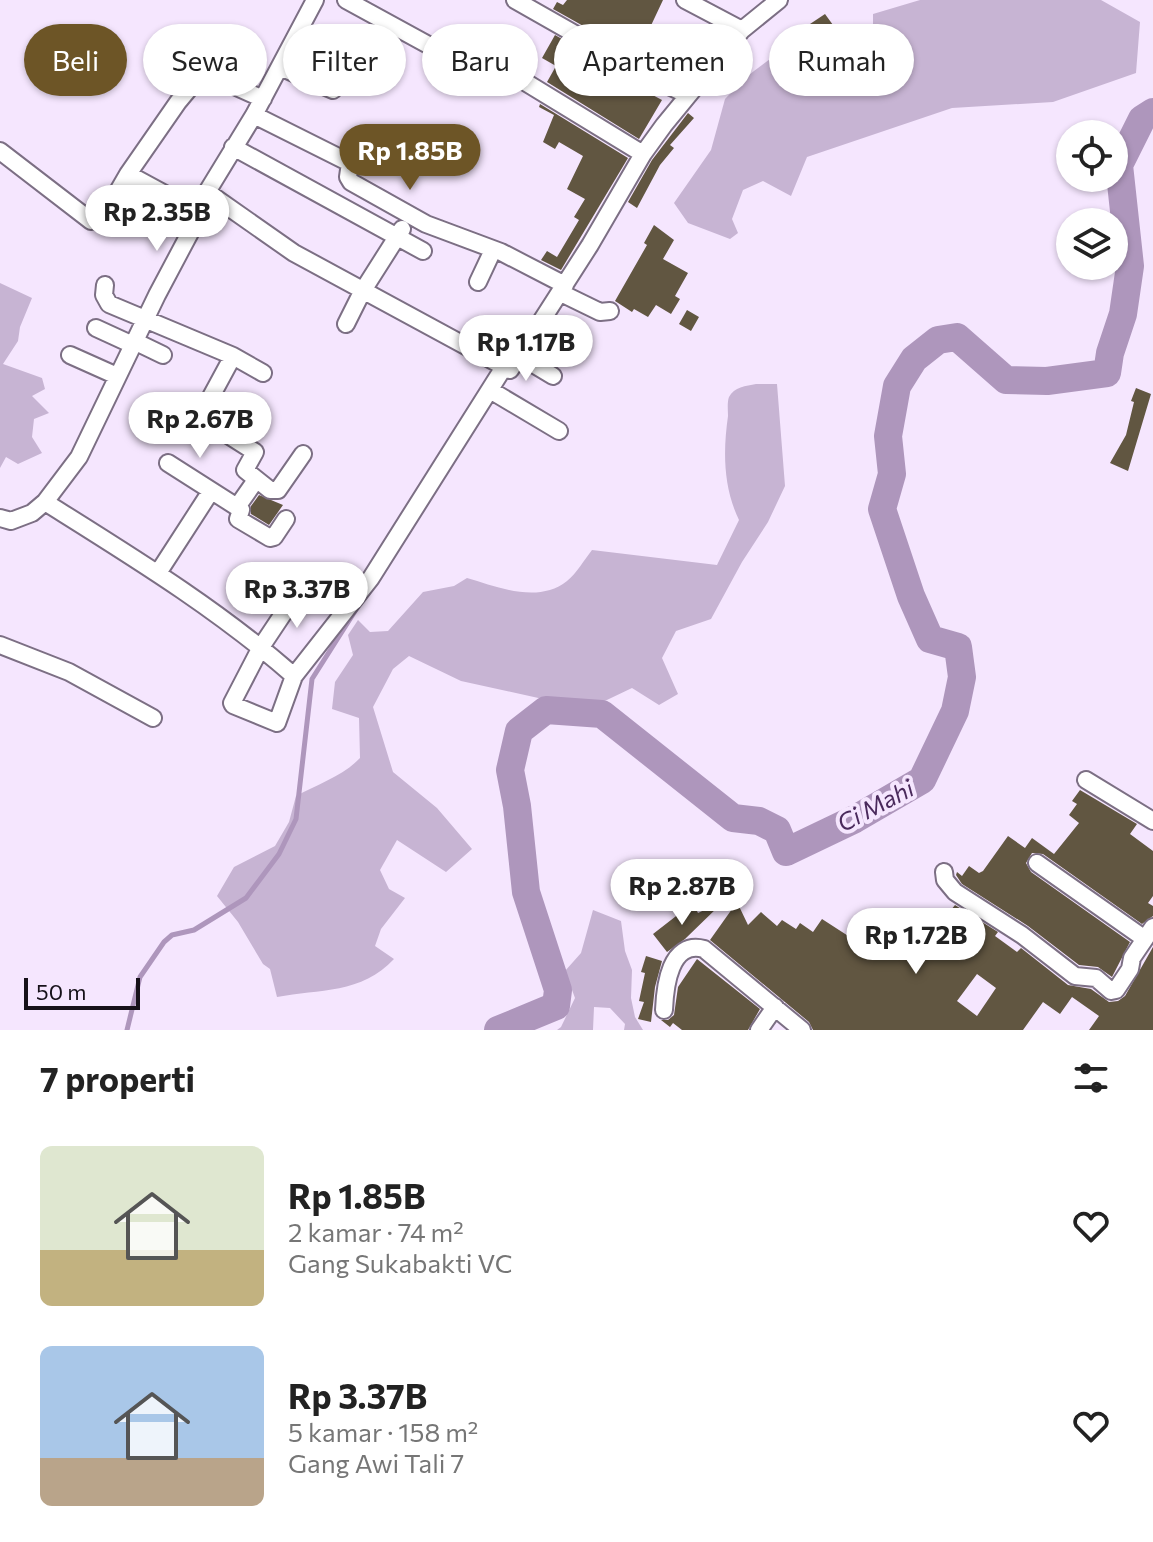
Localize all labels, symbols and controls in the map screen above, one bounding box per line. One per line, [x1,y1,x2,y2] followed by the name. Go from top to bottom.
[24,24,127,96] chip: Beli
[143,24,267,96] chip: Sewa
[283,24,406,96] chip: Filter
[422,24,538,96] chip: Baru
[554,24,753,96] chip: Apartemen
[769,24,914,96] chip: Rumah
[1056,120,1128,280] map controls
[1056,120,1128,192] button: locate
[327,124,493,192] pin: Rp 1.85B
[357,134,463,165] text: Rp 1.85B
[74,185,240,253] pin: Rp 2.35B
[103,195,211,226] text: Rp 2.35B
[1056,208,1128,280] button: layers
[443,315,609,383] pin: Rp 1.17B
[477,325,575,356] text: Rp 1.17B
[117,392,283,460] pin: Rp 2.67B
[147,402,253,433] text: Rp 2.67B
[214,562,380,630] pin: Rp 3.37B
[244,572,350,603] text: Rp 3.37B
[832,772,919,837] water label: Ci Mahi
[599,859,765,927] pin: Rp 2.87B
[629,869,736,900] text: Rp 2.87B
[833,908,999,976] pin: Rp 1.72B
[864,918,968,949] text: Rp 1.72B
[24,974,140,1010] scale bar
[36,978,86,1005] text: 50 m
[1069,1056,1113,1100] icon: filters
[40,1057,195,1099] text: 7 properti
[288,1174,425,1216] text: Rp 1.85B
[104,1178,200,1274] icon: home
[1069,1204,1113,1248] icon: heart
[288,1216,464,1247] text: 2 kamar · 74 m²
[288,1247,513,1278] text: Gang Sukabakti VC
[288,1374,427,1416] text: Rp 3.37B
[104,1378,200,1474] icon: home
[1069,1404,1113,1448] icon: heart
[288,1416,478,1447] text: 5 kamar · 158 m²
[288,1447,464,1478] text: Gang Awi Tali 7

